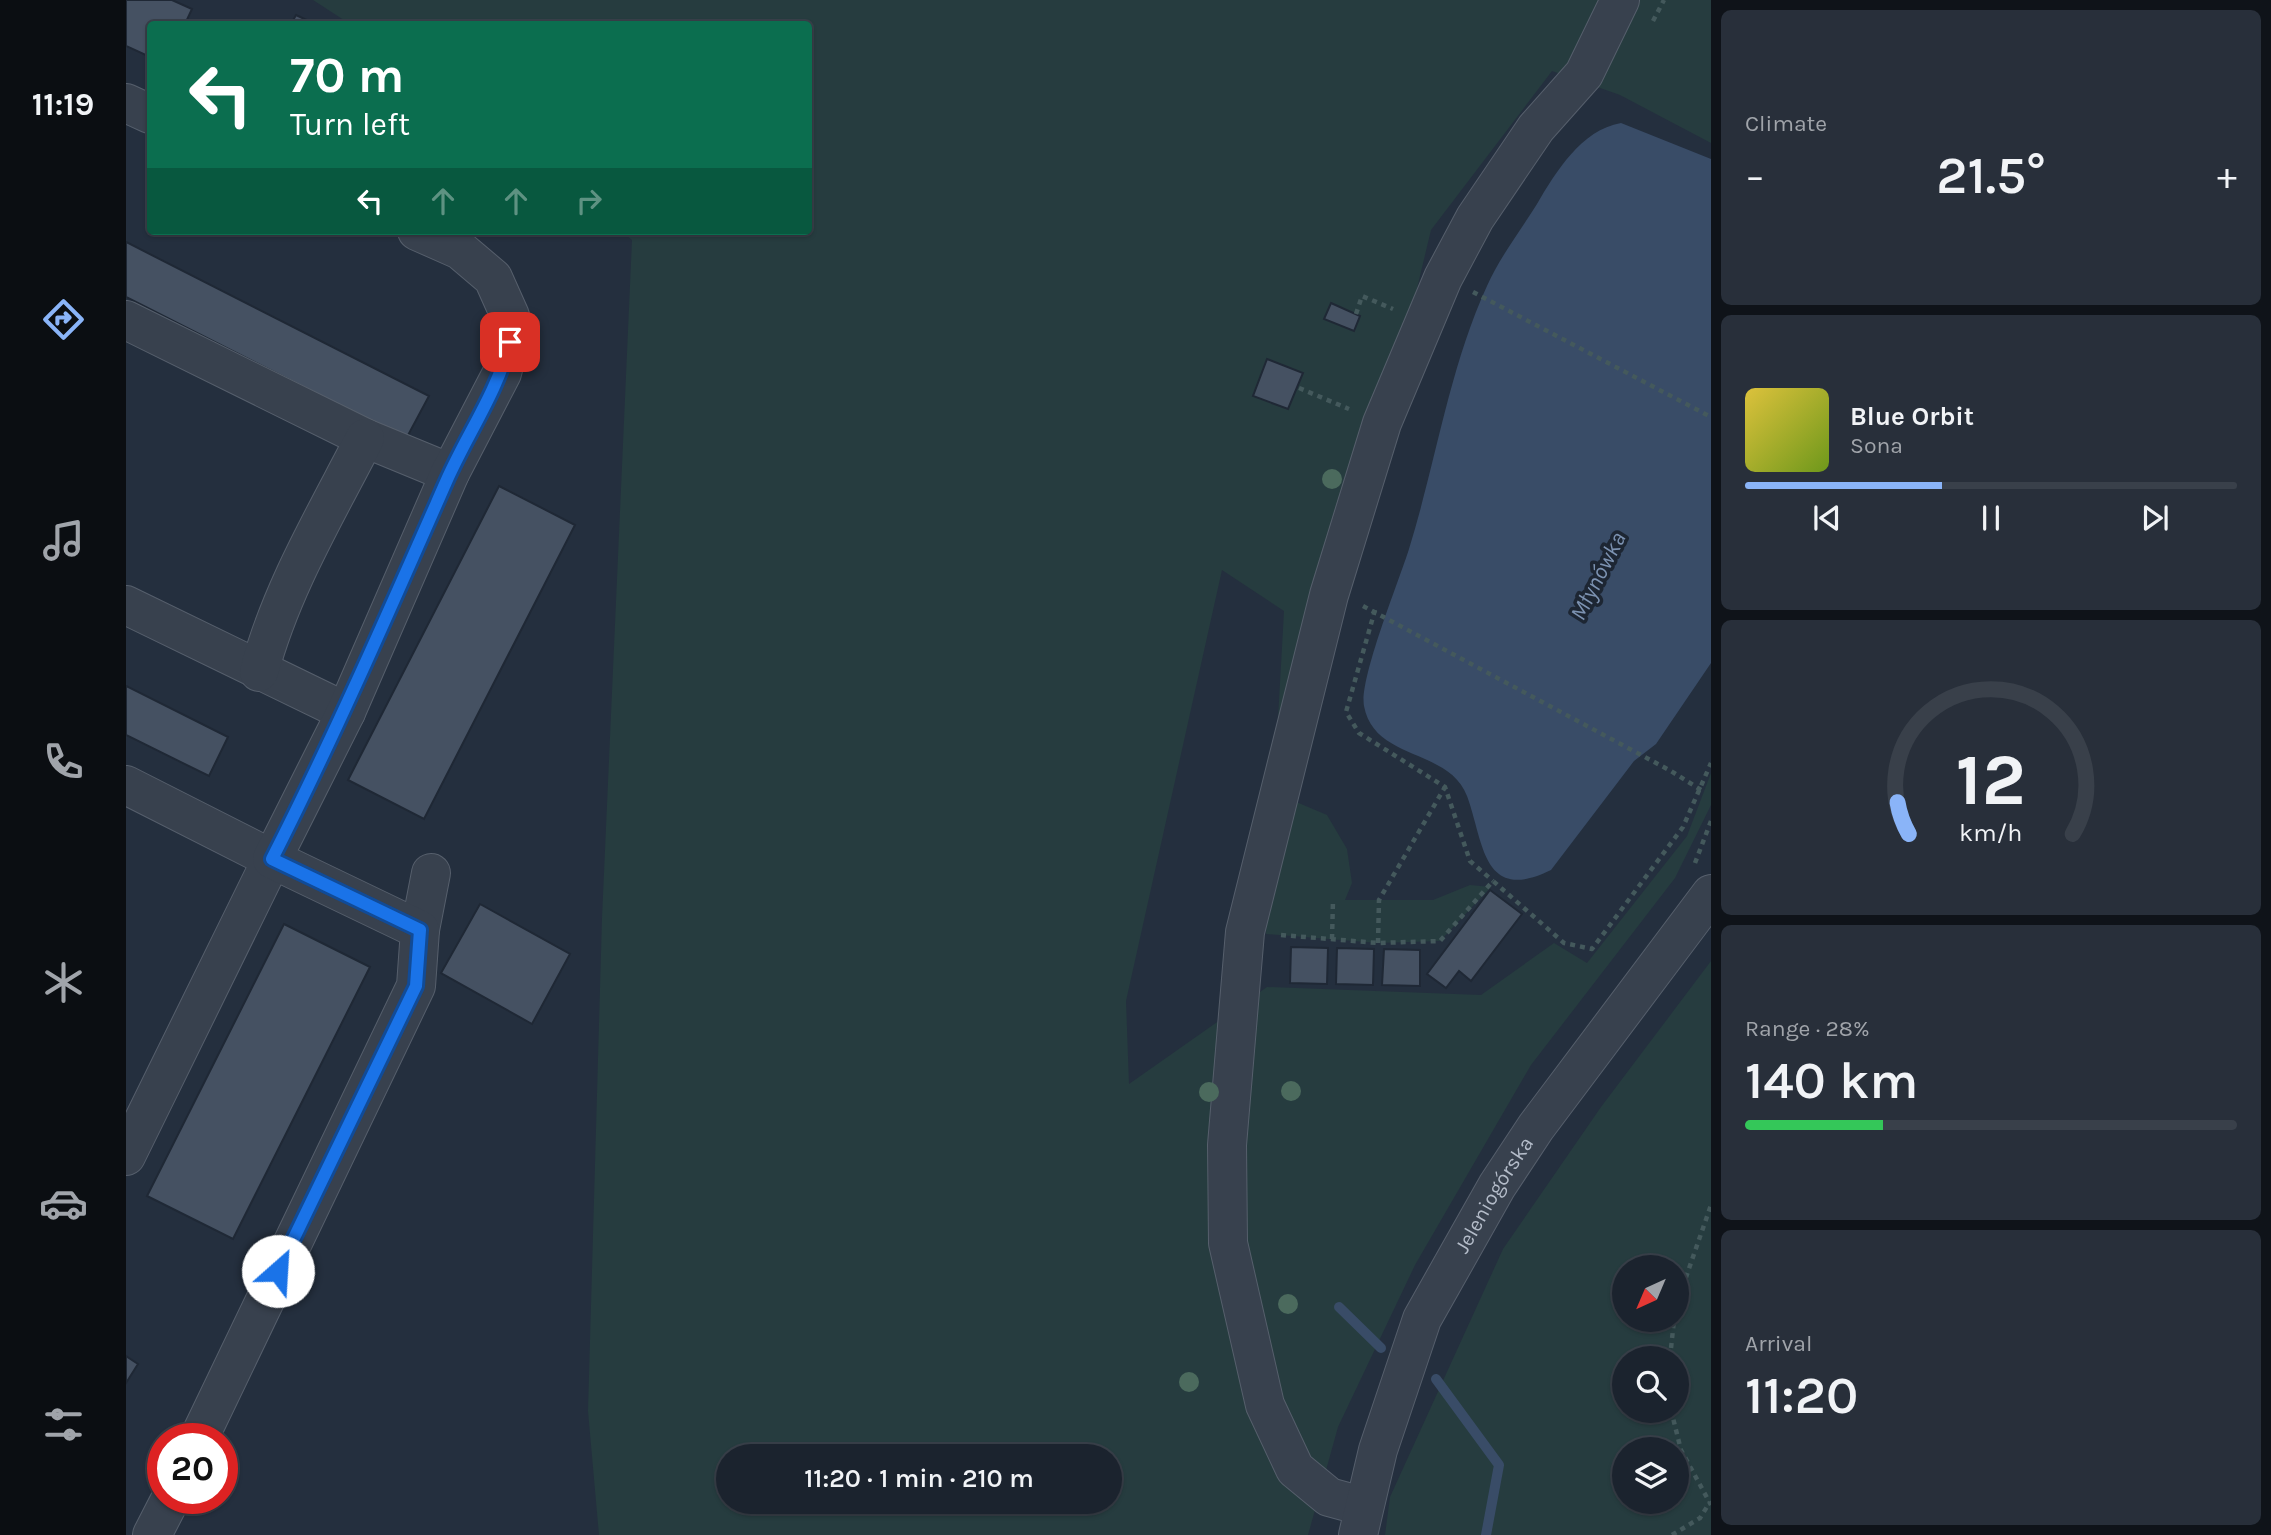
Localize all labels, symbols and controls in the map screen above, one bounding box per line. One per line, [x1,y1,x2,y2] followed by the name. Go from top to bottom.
[290,47,404,104] text: 70 m
[175,49,266,140] icon: left
[32,86,94,123] text: 11:19
[290,106,410,143] text: Turn left
[1745,110,1827,137] text: Climate
[1936,145,2046,206] text: 21.5°
[1745,154,1765,199] text: −
[2217,154,2237,199] text: +
[351,182,389,220] icon: left
[424,182,462,220] icon: ahead
[497,182,535,220] icon: ahead
[570,182,608,220] icon: right
[39,295,88,344] icon: directions
[480,312,540,372] pin
[491,323,529,361] icon: arrive
[1850,401,1974,432] text: Blue Orbit
[1850,432,1903,459] text: Sona
[1808,499,1846,537] icon: previous
[1972,499,2010,537] icon: pause
[2136,499,2174,537] icon: next
[39,516,88,565] icon: music
[1564,527,1632,625] water label: Młynówka
[39,737,88,786] icon: phone
[1956,737,2026,822] text: 12
[1959,817,2023,846] text: km/h
[39,958,88,1007] icon: climate
[1745,1015,1870,1042] text: Range · 28%
[1745,1050,1918,1111] text: 140 km
[1450,1132,1538,1257] street label: Jeleniogórska
[39,1179,88,1228] icon: car
[241,1234,315,1308] position arrow
[1612,1255,1689,1332] north arrow
[1612,1255,1689,1514] map controls
[1745,1330,1812,1357] text: Arrival
[1612,1346,1689,1423] button: search
[1745,1365,1858,1426] text: 11:20
[39,1400,88,1449] icon: filters
[147,1423,238,1514] speed limit sign: 20
[1612,1437,1689,1514] button: layers
[804,1463,1034,1494] text: 11:20 · 1 min · 210 m

